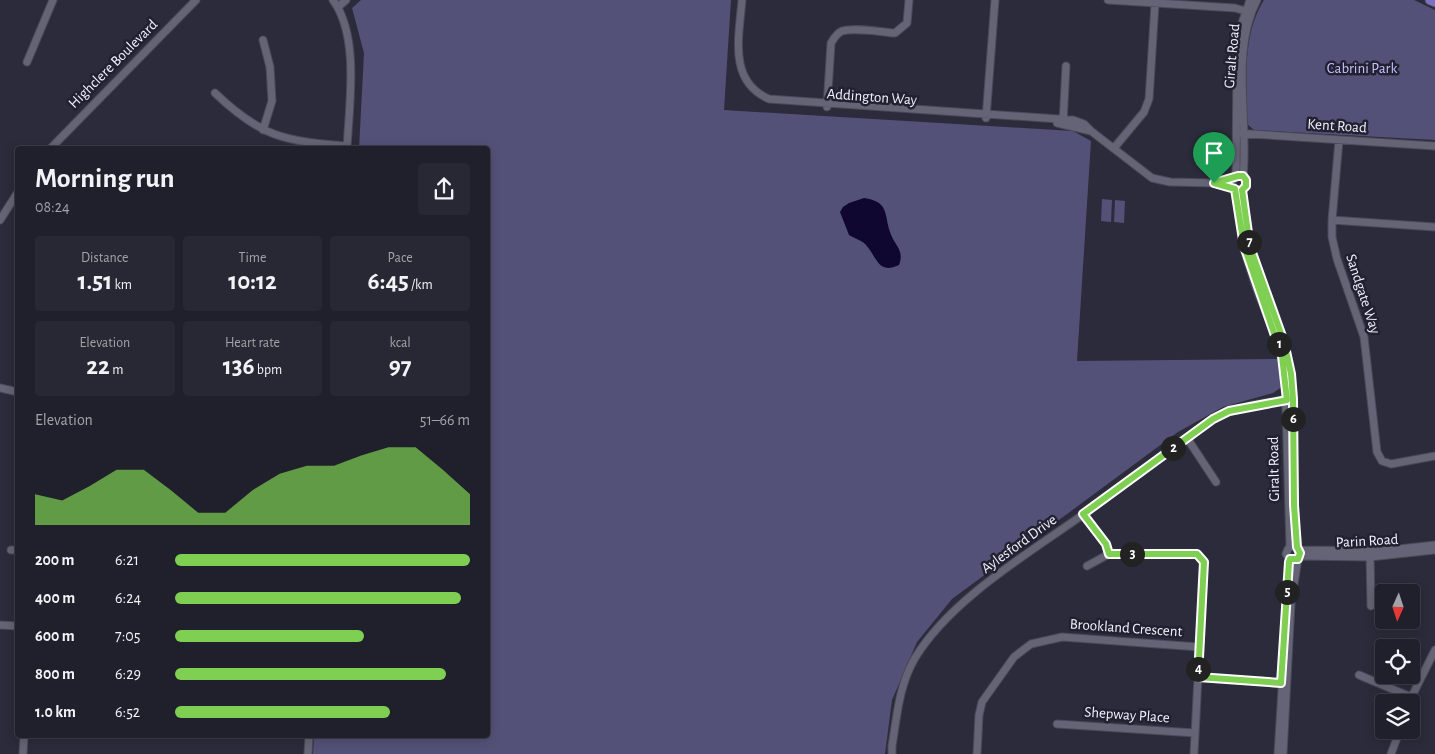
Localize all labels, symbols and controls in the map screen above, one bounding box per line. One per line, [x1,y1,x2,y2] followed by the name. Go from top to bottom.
[66,17,160,111] street label: Highclere Boulevard
[1222,23,1242,89] street label: Giralt Road
[1327,61,1397,76] park label: Cabrini Park
[826,86,918,108] street label: Addington Way
[1307,116,1367,136] street label: Kent Road
[1193,132,1235,183] pin
[1200,139,1228,167] icon: arrive
[418,163,470,215] button: share
[35,165,175,193] text: Morning run
[35,199,70,215] text: 08:24
[1236,230,1262,254] pin: 7
[1246,235,1253,249] text: 7
[81,251,129,265] text: Distance
[239,251,266,265] text: Time
[388,251,413,265] text: Pace
[1343,252,1383,336] street label: Sandgate Way
[78,269,112,294] text: 1.51
[228,269,277,294] text: 10:12
[368,269,409,294] text: 6:45
[112,278,132,292] text: km
[409,278,433,292] text: /km
[1266,332,1292,356] pin: 1
[80,336,130,350] text: Elevation
[225,336,280,350] text: Heart rate
[389,336,411,350] text: kcal
[1277,337,1282,351] text: 1
[86,354,110,379] text: 22
[223,354,255,379] text: 136
[389,354,412,379] text: 97
[110,363,123,377] text: m
[255,363,282,377] text: bpm
[1280,406,1306,432] pin: 6
[35,412,93,428] text: Elevation
[420,412,470,428] text: 51–66 m
[1290,412,1297,426] text: 6
[1160,436,1186,460] pin: 2
[1266,436,1282,502] street label: Giralt Road
[1170,441,1177,455] text: 2
[979,512,1059,576] street label: Aylesford Drive
[1335,532,1399,550] street label: Parin Road
[1120,542,1144,566] pin: 3
[1129,547,1136,561] text: 3
[35,552,75,568] text: 200 m
[115,552,139,568] text: 6:21
[1274,580,1300,604] pin: 5
[1375,584,1420,629] north arrow
[1375,584,1420,739] map controls
[1284,585,1291,599] text: 5
[35,590,75,606] text: 400 m
[115,590,141,606] text: 6:24
[1069,617,1183,639] street label: Brookland Crescent
[35,628,75,644] text: 600 m
[115,628,140,644] text: 7:05
[1375,639,1420,684] button: locate
[1186,656,1210,682] pin: 4
[1195,662,1202,676] text: 4
[35,666,75,682] text: 800 m
[115,666,141,682] text: 6:29
[1375,694,1420,739] button: layers
[35,704,76,720] text: 1.0 km
[115,704,140,720] text: 6:52
[1084,705,1170,725] street label: Shepway Place

